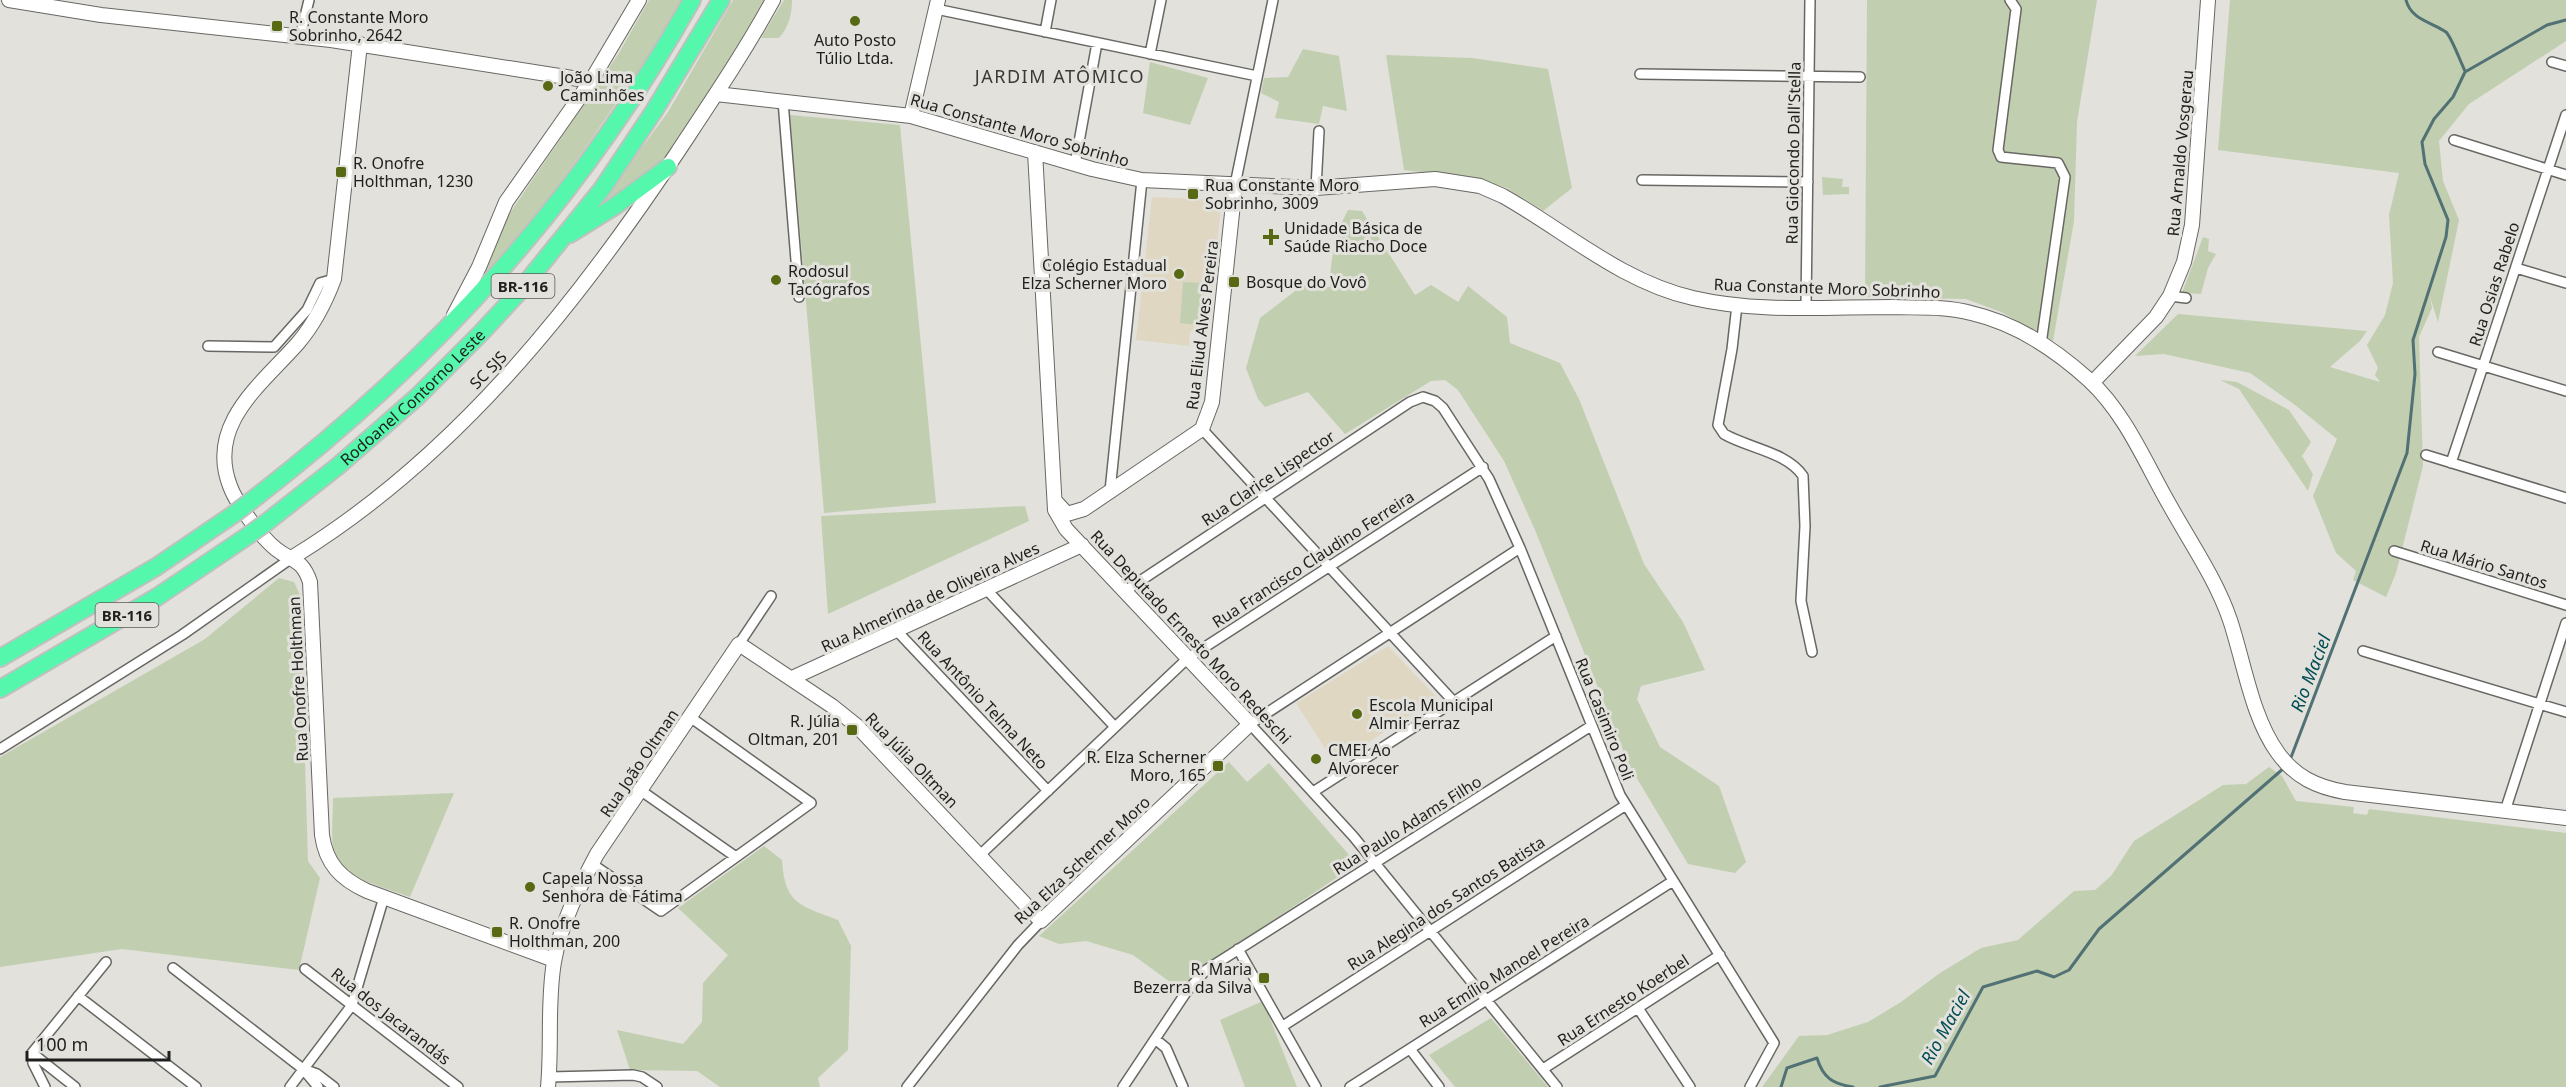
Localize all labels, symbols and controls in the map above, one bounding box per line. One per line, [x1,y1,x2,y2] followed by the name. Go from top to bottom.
[289,6,429,46] place label: R. Constante Moro Sobrinho, 2642
[848,14,862,28] marker: Auto Posto Túlio Ltda.
[270,19,284,33] marker: R. Constante Moro Sobrinho, 2642
[814,29,896,69] place label: Auto Posto Túlio Ltda.
[1780,61,1806,245] street label: Rua Giocondo Dall'Stella
[973,64,1145,88] district label: JARDIM ATÔMICO
[558,66,644,106] place label: João Lima Caminhões
[2162,69,2198,237] street label: Rua Arnaldo Vosgerau
[541,79,555,93] marker: João Lima Caminhões
[908,88,1132,172] street label: Rua Constante Moro Sobrinho
[353,152,473,192] place label: R. Onofre Holthman, 1230
[334,165,348,179] marker: R. Onofre Holthman, 1230
[1205,174,1359,214] place label: Rua Constante Moro Sobrinho, 3009
[1186,187,1200,201] marker: Rua Constante Moro Sobrinho, 3009
[1284,217,1427,257] place label: Unidade Básica de Saúde Riacho Doce
[2464,219,2524,349] street label: Rua Osias Rabelo
[1262,228,1280,246] marker: Unidade Básica de Saúde Riacho Doce
[1181,239,1223,411] street label: Rua Eliud Alves Pereira
[1021,254,1167,294] place label: Colégio Estadual Elza Scherner Moro
[788,260,870,300] place label: Rodosul Tacógrafos
[1172,267,1186,281] marker: Colégio Estadual Elza Scherner Moro
[1246,271,1367,293] place label: Bosque do Vovô
[769,273,783,287] marker: Rodosul Tacógrafos
[1713,273,1941,303] street label: Rua Constante Moro Sobrinho
[492,274,554,298] road number: BR-116
[1227,275,1241,289] marker: Bosque do Vovô
[335,324,490,470] street label: Rodoanel Contorno Leste
[464,346,512,394] street label: SC SJS
[1197,425,1339,531] street label: Rua Clarice Lispector
[1208,485,1418,633] street label: Rua Francisco Claudino Ferreira
[1086,525,1296,749] street label: Rua Deputado Ernesto Moro Redeschi
[2418,534,2550,594] street label: Rua Mário Santos
[817,537,1043,657] street label: Rua Almerinda de Oliveira Alves
[283,596,313,762] street label: Rua Onofre Holthman
[96,603,158,627] road number: BR-116
[913,626,1053,774] street label: Rua Antônio Telma Neto
[2284,630,2336,715] water label: Rio Maciel
[1570,654,1640,784] street label: Rua Casimiro Poli
[1369,694,1493,734] place label: Escola Municipal Almir Ferraz
[595,705,683,821] street label: Rua João Oltman
[861,707,963,813] street label: Rua Júlia Oltman
[1350,707,1364,721] marker: Escola Municipal Almir Ferraz
[748,710,840,750] place label: R. Júlia Oltman, 201
[845,723,859,737] marker: R. Júlia Oltman, 201
[1328,739,1399,779] place label: CMEI Ao Alvorecer
[1086,746,1206,786] place label: R. Elza Scherner Moro, 165
[1309,752,1323,766] marker: CMEI Ao Alvorecer
[1211,759,1225,773] marker: R. Elza Scherner Moro, 165
[1328,770,1486,880] street label: Rua Paulo Adams Filho
[1009,791,1155,929] street label: Rua Elza Scherner Moro
[1343,831,1549,975] street label: Rua Alegina dos Santos Batista
[542,867,683,907] place label: Capela Nossa Senhora de Fátima
[523,880,537,894] marker: Capela Nossa Senhora de Fátima
[1415,910,1593,1032] street label: Rua Emílio Manoel Pereira
[509,912,620,952] place label: R. Onofre Holthman, 200
[490,925,504,939] marker: R. Onofre Holthman, 200
[1553,949,1693,1051] street label: Rua Ernesto Koerbel
[1133,958,1252,998] place label: R. Maria Bezerra da Silva
[327,962,455,1070] street label: Rua dos Jacarandás
[1257,971,1271,985] marker: R. Maria Bezerra da Silva
[1915,985,1975,1068] water label: Rio Maciel
[27,1024,170,1062] scale bar
[36,1032,88,1056] text: 100 m

